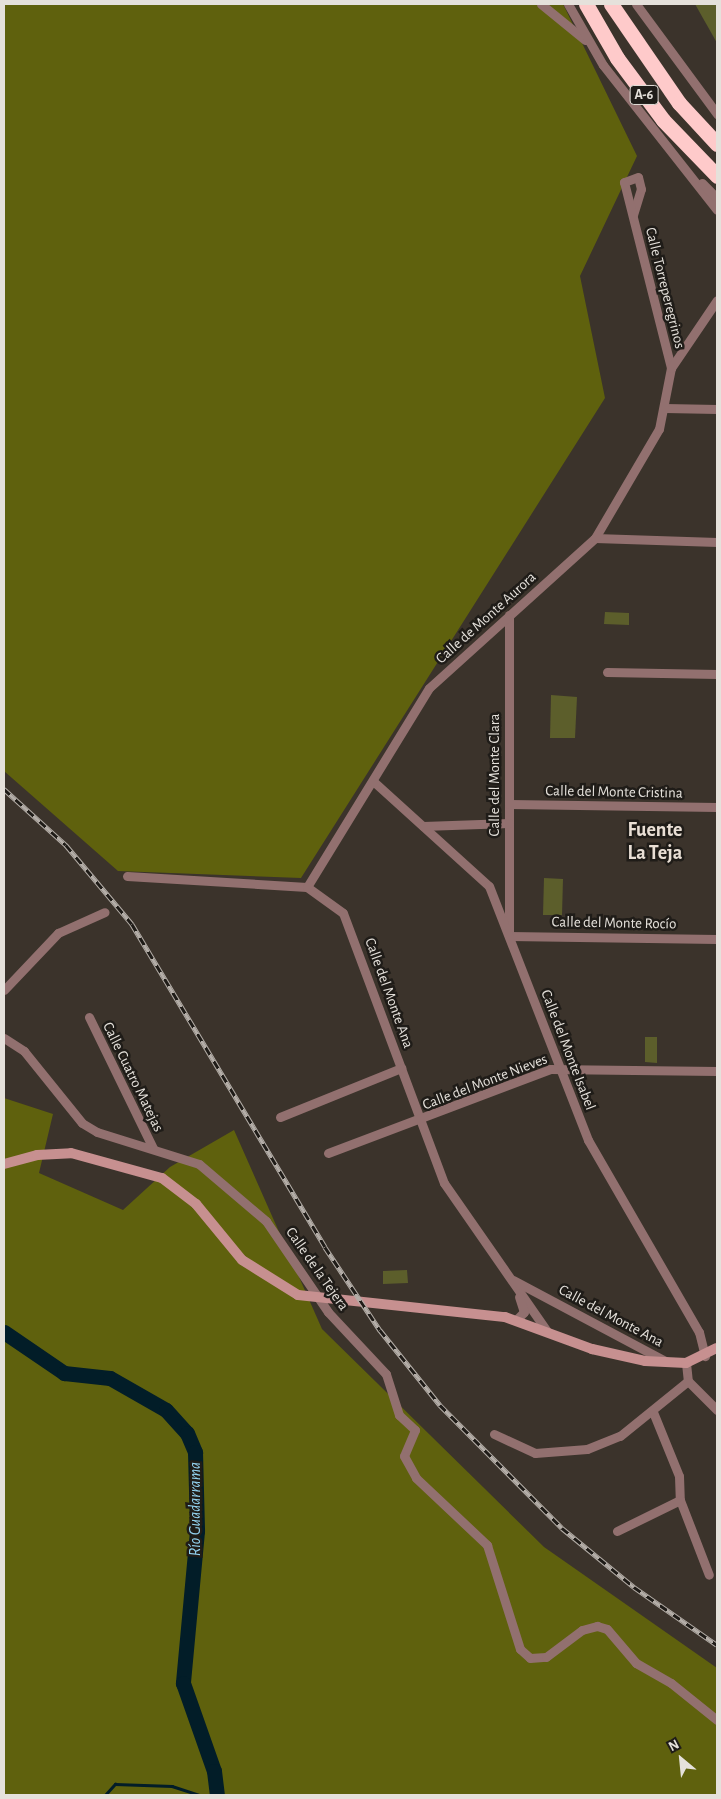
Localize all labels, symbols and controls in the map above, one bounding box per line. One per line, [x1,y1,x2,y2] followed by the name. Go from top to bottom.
[629,84,659,106] road number: A-6
[641,226,689,350] street label: Calle Torreperegrinos
[432,568,540,668] street label: Calle de Monte Aurora
[486,714,504,836] street label: Calle del Monte Clara
[545,782,683,802] street label: Calle del Monte Cristina
[628,819,682,866] district label: Fuente La Teja
[551,913,677,933] street label: Calle del Monte Rocío
[361,935,417,1051] street label: Calle del Monte Ana
[537,987,599,1113] street label: Calle del Monte Isabel
[99,1019,167,1135] street label: Calle Cuatro Matejas
[420,1050,550,1114] street label: Calle del Monte Nieves
[282,1224,352,1314] street label: Calle de la Tejera
[556,1281,666,1351] street label: Calle del Monte Ana
[185,1462,205,1556] water label: Río Guadarrama
[656,1734,706,1784] north arrow
[666,1737,682,1754] text: N

